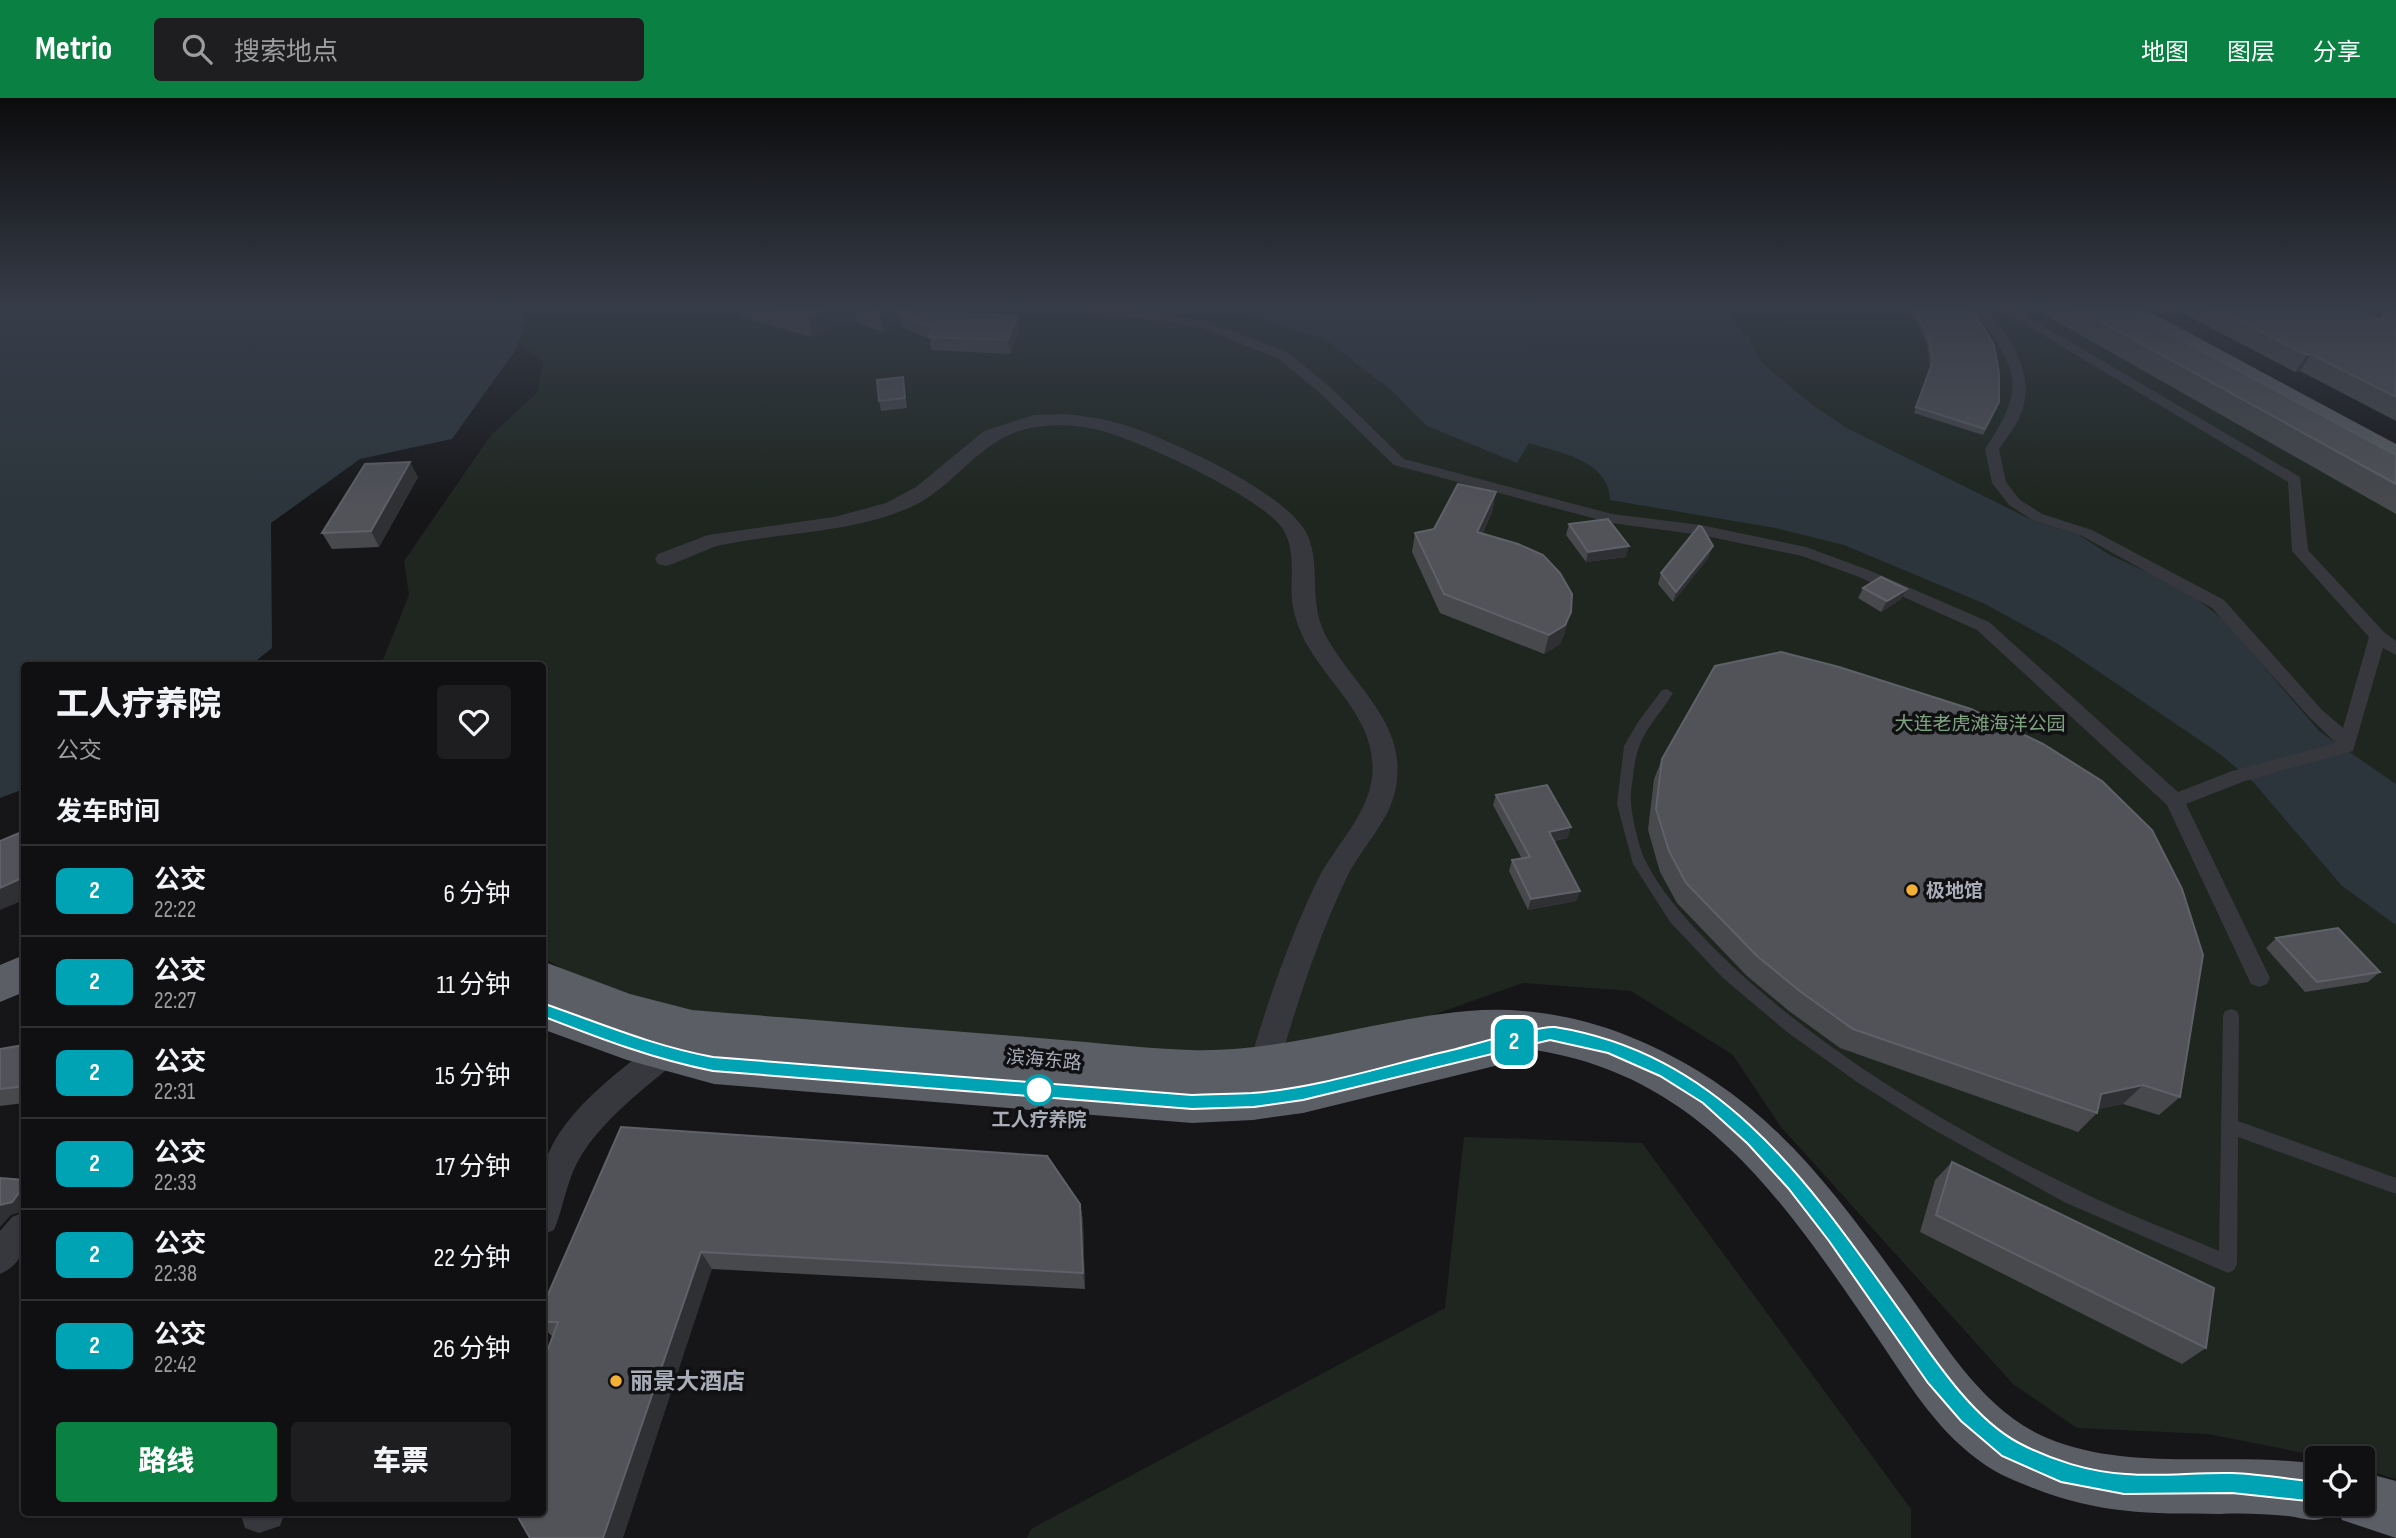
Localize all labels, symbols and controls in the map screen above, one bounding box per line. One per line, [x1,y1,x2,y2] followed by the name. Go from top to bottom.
[154,18,644,81] search box
[35,29,112,69] text: Metrio
[178,30,216,68] icon: search
[234,37,338,68] text: 搜索地点
[2141,38,2189,67] text: 地图
[2227,38,2275,67] text: 图层
[2313,38,2361,67] text: 分享
[56,685,221,725] text: 工人疗养院
[437,685,511,759] button: heart
[1894,713,2066,736] park label: 大连老虎滩海洋公园
[56,737,102,765] text: 公交
[56,797,160,828] text: 发车时间
[154,865,206,896] text: 公交
[89,876,100,905] text: 2
[443,879,511,910] text: 6 分钟
[1926,880,1983,903] place label: 极地馆
[1904,882,1920,898] marker: 极地馆
[154,896,196,924] text: 22:22
[154,956,206,987] text: 公交
[89,967,100,996] text: 2
[437,970,511,1001] text: 11 分钟
[154,987,196,1015] text: 22:27
[1491,1019,1537,1065] line badge: 2
[1509,1027,1519,1056] text: 2
[1005,1046,1083,1075] street label: 滨海东路
[154,1047,206,1078] text: 公交
[89,1058,100,1087] text: 2
[435,1061,511,1092] text: 15 分钟
[1024,1075,1054,1105] marker: 工人疗养院
[154,1078,195,1106] text: 22:31
[991,1109,1087,1132] place label: 工人疗养院
[154,1138,206,1169] text: 公交
[89,1149,100,1178] text: 2
[435,1152,511,1183] text: 17 分钟
[154,1169,197,1197] text: 22:33
[154,1229,206,1260] text: 公交
[89,1240,100,1269] text: 2
[433,1243,511,1274] text: 22 分钟
[154,1260,197,1288] text: 22:38
[154,1320,206,1351] text: 公交
[89,1331,100,1360] text: 2
[433,1334,511,1365] text: 26 分钟
[154,1351,197,1379] text: 22:42
[630,1368,745,1396] place label: 丽景大酒店
[608,1373,624,1389] marker: 丽景大酒店
[56,1422,277,1502] button: 路线
[291,1422,511,1502] button: 车票
[2305,1446,2375,1516] map controls
[2305,1446,2375,1516] button: locate

